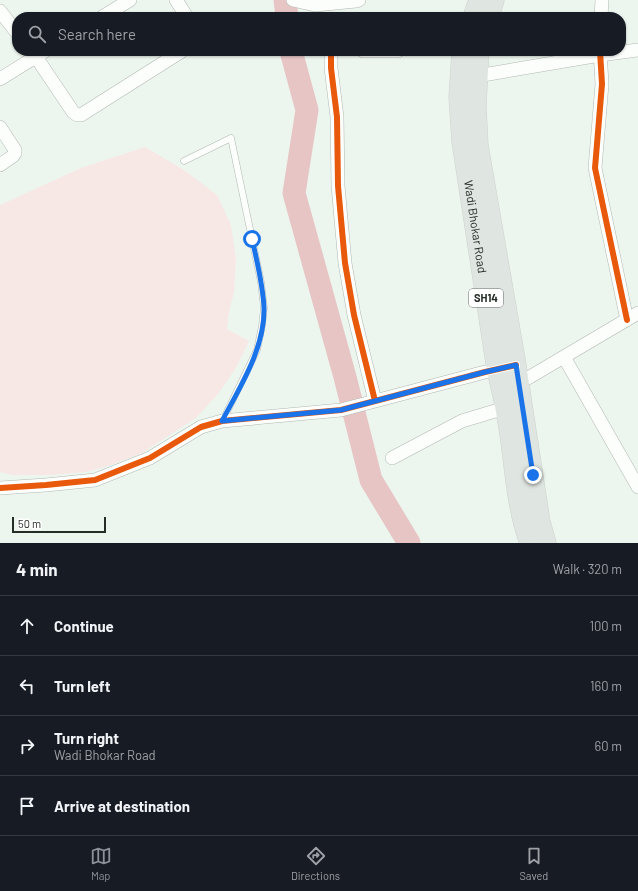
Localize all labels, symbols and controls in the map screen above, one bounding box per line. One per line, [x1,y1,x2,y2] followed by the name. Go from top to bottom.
[12,12,626,56] search box
[26,23,48,45] icon: search
[58,25,136,43] text: Search here
[462,179,490,274] street label: Wadi Bhokar Road
[243,230,261,248] route start
[469,289,503,307] road number: SH14
[524,466,542,484] route end
[12,515,106,534] scale bar
[18,517,41,530] text: 50 m
[16,559,58,579] text: 4 min
[553,561,622,577] text: Walk · 320 m
[16,615,38,637] icon: ahead
[54,617,114,635] text: Continue
[589,618,622,634] text: 100 m
[16,675,38,697] icon: left
[54,677,110,695] text: Turn left
[590,678,622,694] text: 160 m
[54,729,119,747] text: Turn right
[16,735,38,757] icon: right
[595,738,622,754] text: 60 m
[54,747,156,763] text: Wadi Bhokar Road
[16,795,38,817] icon: arrive
[54,797,190,815] text: Arrive at destination
[90,845,112,882] tab: Map
[291,845,340,882] tab: Directions
[519,845,548,882] tab: Saved

